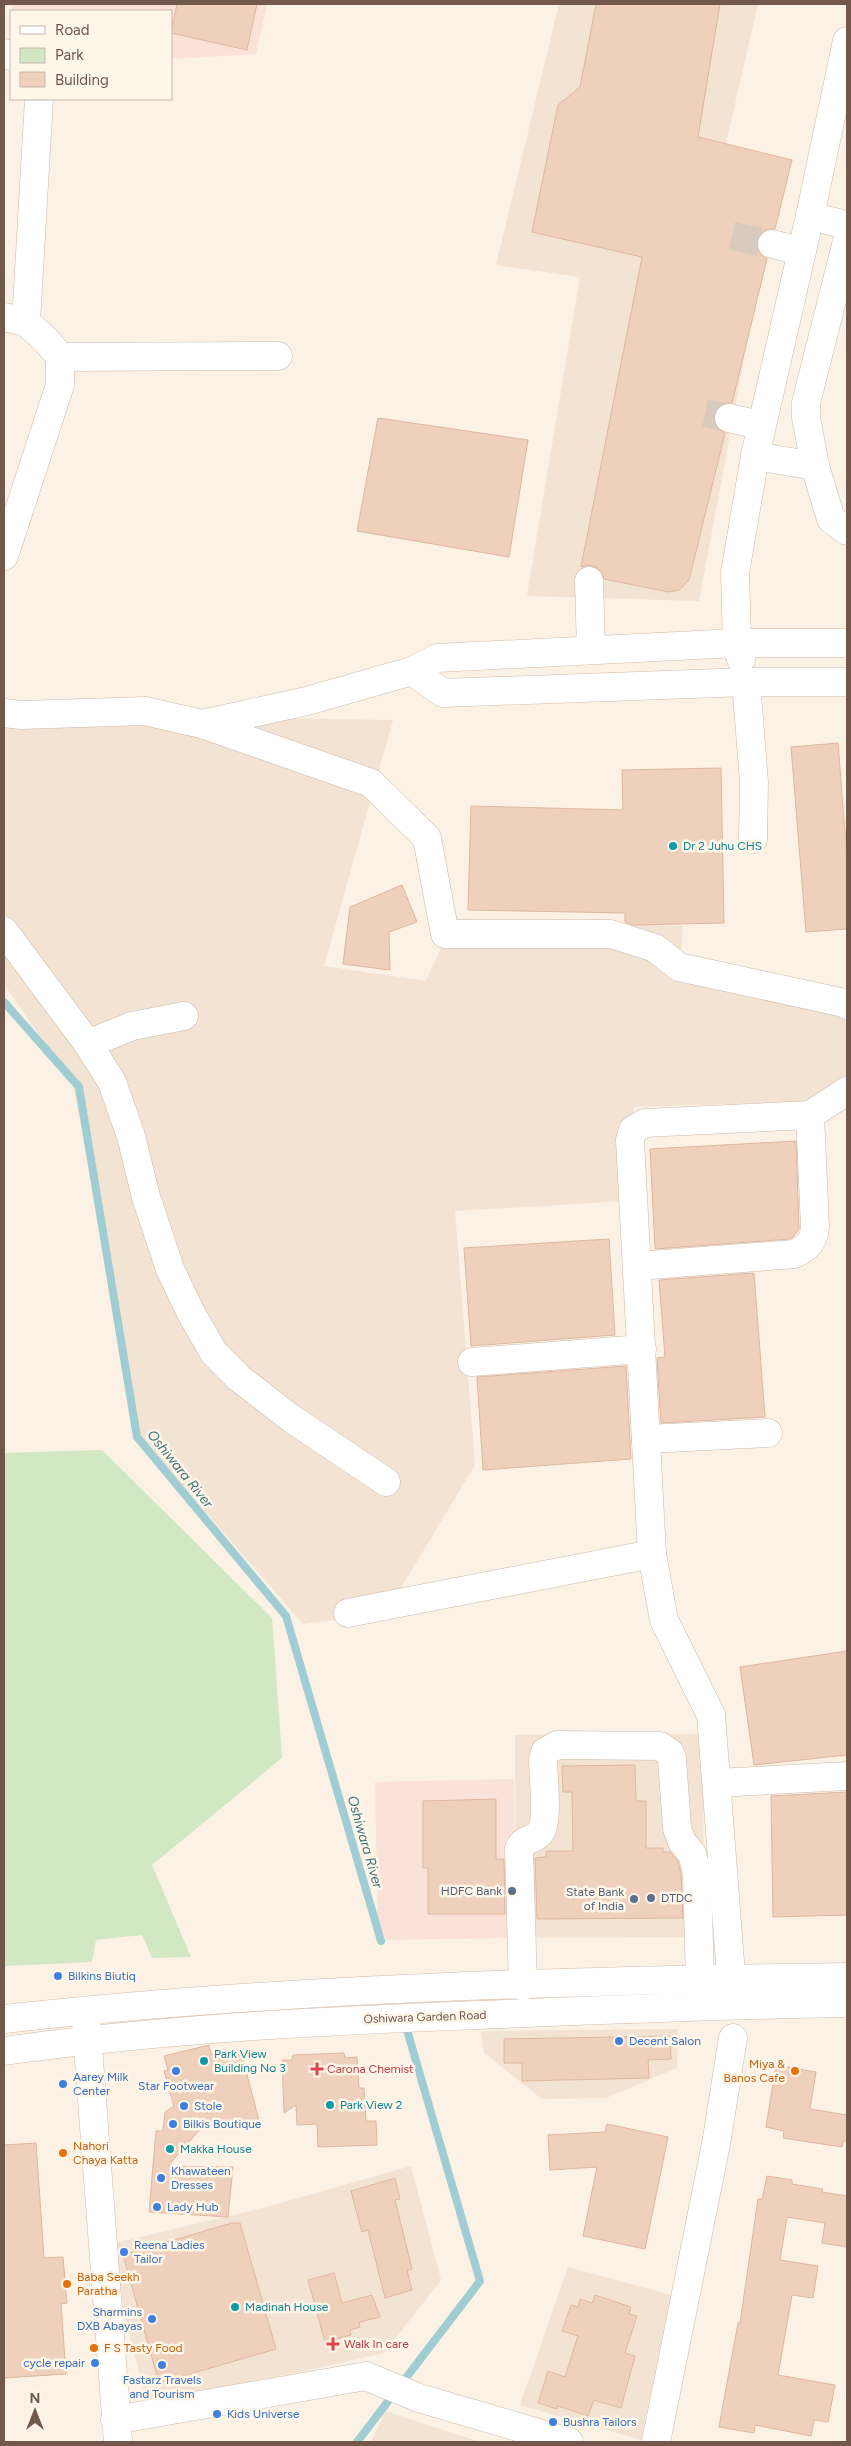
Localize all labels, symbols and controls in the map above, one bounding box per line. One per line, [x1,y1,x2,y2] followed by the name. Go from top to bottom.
[10,10,172,100] legend
[55,21,90,39] text: Road
[55,46,84,64] text: Park
[55,71,109,89] text: Building
[683,839,762,853] place label: Dr 2 Juhu CHS
[667,840,679,852] marker: Dr 2 Juhu CHS
[143,1426,217,1512] water label: Oshiwara River
[344,1794,387,1891] water label: Oshiwara River
[441,1884,502,1898] place label: HDFC Bank
[506,1885,518,1897] marker: HDFC Bank
[566,1885,624,1913] place label: State Bank of India
[661,1891,693,1905] place label: DTDC
[645,1892,657,1904] marker: DTDC
[628,1893,640,1905] marker: State Bank of India
[68,1969,136,1983] place label: Bilkins Biutiq
[52,1970,64,1982] marker: Bilkins Biutiq
[363,2008,487,2026] street label: Oshiwara Garden Road
[629,2034,701,2048] place label: Decent Salon
[613,2035,625,2047] marker: Decent Salon
[214,2047,286,2075] place label: Park View Building No 3
[198,2055,210,2067] marker: Park View Building No 3
[724,2057,785,2085] place label: Miya & Banos Cafe
[327,2062,414,2076] place label: Carona Chemist
[311,2063,323,2075] marker: Carona Chemist
[170,2065,182,2077] marker: Star Footwear
[789,2065,801,2077] marker: Miya & Banos Cafe
[73,2070,128,2098] place label: Aarey Milk Center
[57,2078,69,2090] marker: Aarey Milk Center
[138,2079,214,2093] place label: Star Footwear
[340,2098,402,2112] place label: Park View 2
[194,2099,222,2113] place label: Stole
[324,2099,336,2111] marker: Park View 2
[178,2100,190,2112] marker: Stole
[183,2117,262,2131] place label: Bilkis Boutique
[167,2118,179,2130] marker: Bilkis Boutique
[73,2139,138,2167] place label: Nahori Chaya Katta
[180,2142,252,2156] place label: Makka House
[164,2143,176,2155] marker: Makka House
[57,2147,69,2159] marker: Nahori Chaya Katta
[171,2164,231,2192] place label: Khawateen Dresses
[155,2172,167,2184] marker: Khawateen Dresses
[167,2200,218,2214] place label: Lady Hub
[151,2201,163,2213] marker: Lady Hub
[134,2238,205,2266] place label: Reena Ladies Tailor
[118,2246,130,2258] marker: Reena Ladies Tailor
[77,2270,140,2298] place label: Baba Seekh Paratha
[61,2278,73,2290] marker: Baba Seekh Paratha
[245,2300,329,2314] place label: Madinah House
[229,2301,241,2313] marker: Madinah House
[77,2305,142,2333] place label: Sharmins DXB Abayas
[146,2313,158,2325] marker: Sharmins DXB Abayas
[326,2337,340,2351] marker: Walk In care
[344,2337,409,2351] place label: Walk In care
[104,2341,183,2355] place label: F S Tasty Food
[88,2342,100,2354] marker: F S Tasty Food
[23,2356,85,2370] place label: cycle repair
[89,2357,101,2369] marker: cycle repair
[156,2359,168,2371] marker: Fastarz Travels and Tourism
[123,2373,202,2401] place label: Fastarz Travels and Tourism
[10,2386,60,2436] north arrow
[30,2390,40,2407] text: N
[227,2407,300,2421] place label: Kids Universe
[211,2408,223,2420] marker: Kids Universe
[563,2415,637,2429] place label: Bushra Tailors
[547,2416,559,2428] marker: Bushra Tailors

